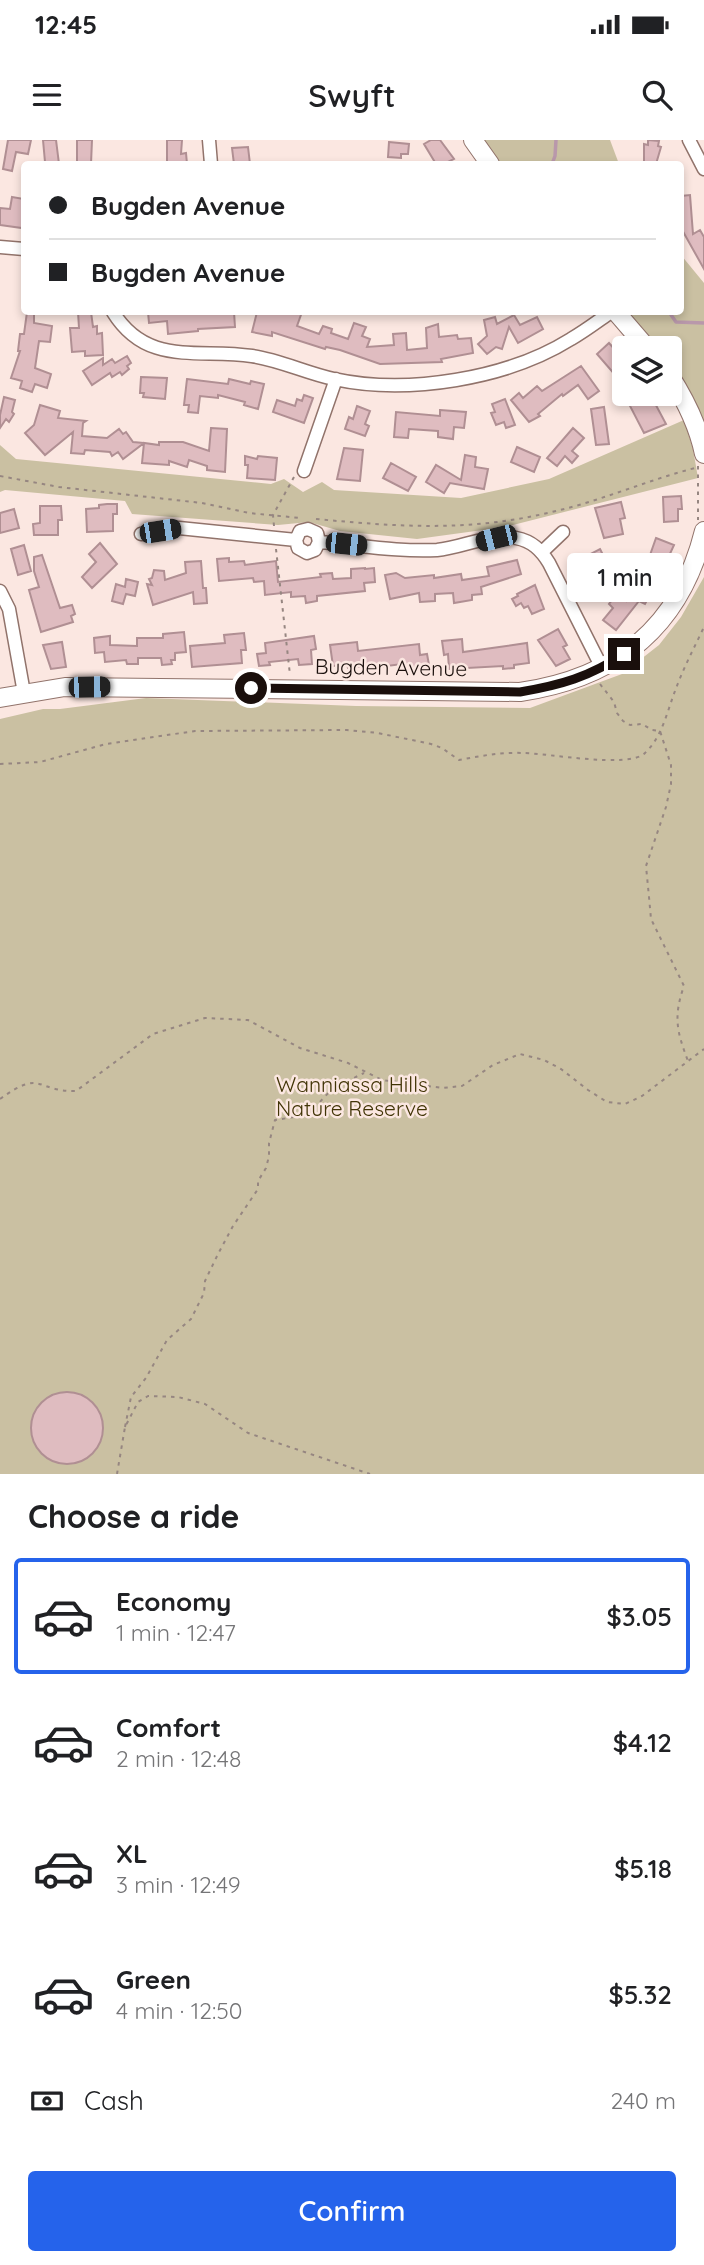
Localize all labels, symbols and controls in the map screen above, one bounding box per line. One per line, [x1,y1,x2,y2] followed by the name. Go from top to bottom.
[35,8,97,41] text: 12:45
[308,75,396,115] text: Swyft
[28,76,66,114] icon: menu
[638,76,676,114] icon: search
[91,189,285,222] text: Bugden Avenue
[91,256,285,289] text: Bugden Avenue
[612,336,682,406] map controls
[612,336,682,406] button: layers
[138,517,183,545] car
[474,523,519,553] car
[325,531,368,557] car
[566,552,682,602] callout: 1 min
[597,563,653,592] text: 1 min
[608,638,640,670] route end
[315,653,467,681] street label: Bugden Avenue
[235,672,267,704] route start
[68,676,111,698] car
[276,1071,428,1121] park label: Wanniassa Hills Nature Reserve
[28,1496,240,1536] text: Choose a ride
[32,1585,95,1648] icon: car
[116,1585,231,1618] text: Economy
[607,1600,672,1633] text: $3.05
[116,1618,236,1647] text: 1 min · 12:47
[32,1711,95,1774] icon: car
[116,1711,221,1744] text: Comfort
[613,1726,672,1759] text: $4.12
[116,1744,241,1773] text: 2 min · 12:48
[32,1837,95,1900] icon: car
[116,1837,148,1870] text: XL
[614,1852,672,1885] text: $5.18
[116,1870,241,1899] text: 3 min · 12:49
[32,1963,95,2026] icon: car
[116,1963,191,1996] text: Green
[609,1978,672,2011] text: $5.32
[116,1996,242,2025] text: 4 min · 12:50
[28,2082,66,2120] icon: cash
[84,2084,144,2117] text: Cash
[611,2086,676,2115] text: 240 m
[28,2171,676,2251] button: Confirm

